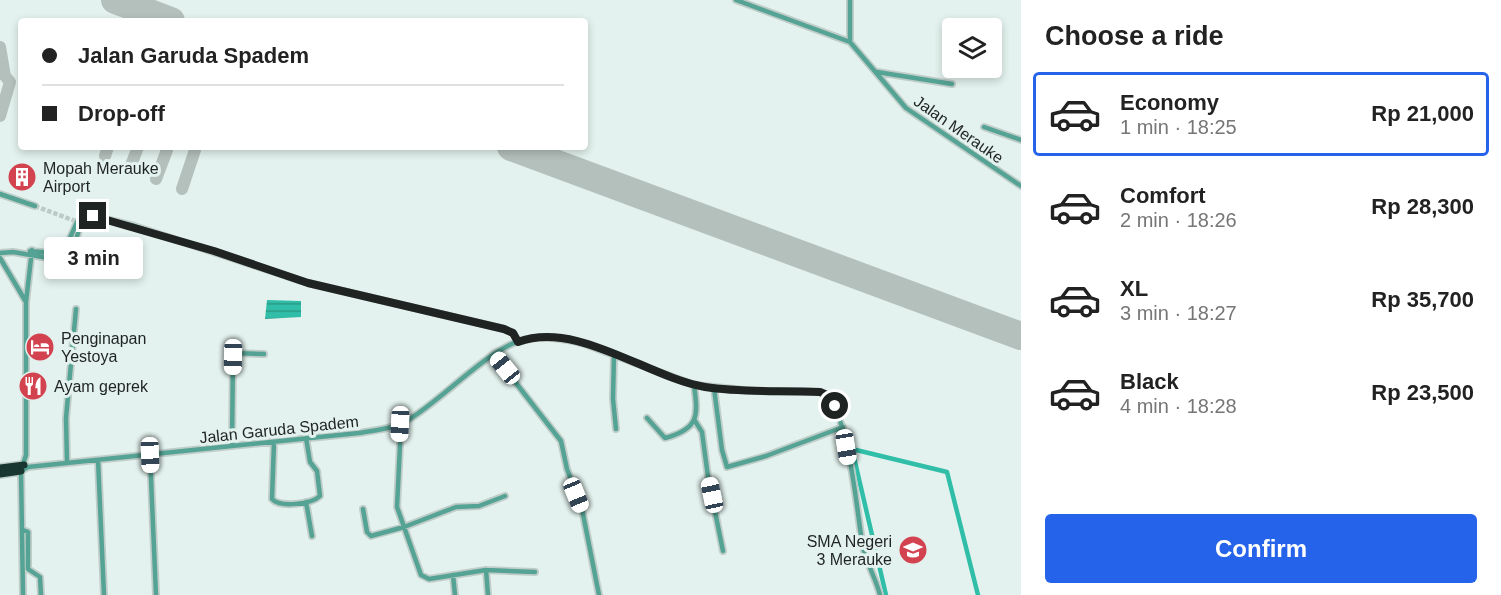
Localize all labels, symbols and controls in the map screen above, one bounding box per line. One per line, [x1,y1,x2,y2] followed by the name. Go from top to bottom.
[942,18,1002,78] map controls
[942,18,1002,78] button: layers
[1045,21,1224,51] text: Choose a ride
[78,43,309,68] text: Jalan Garuda Spadem
[1048,87,1102,141] icon: car
[1120,90,1219,115] text: Economy
[911,92,1007,167] street label: Jalan Merauke
[78,101,165,126] text: Drop-off
[1371,101,1474,126] text: Rp 21,000
[1120,116,1237,138] text: 1 min · 18:25
[43,160,159,195] place label: Mopah Merauke Airport
[6,161,38,193] building icon: Mopah Merauke Airport
[1048,180,1102,234] icon: car
[1120,183,1206,208] text: Comfort
[1371,194,1474,219] text: Rp 28,300
[79,202,106,229] route end
[1120,209,1237,231] text: 2 min · 18:26
[44,237,142,279] callout: 3 min
[67,247,120,269] text: 3 min
[1048,273,1102,327] icon: car
[1120,276,1148,301] text: XL
[1371,287,1474,312] text: Rp 35,700
[1120,302,1237,324] text: 3 min · 18:27
[61,330,146,365] place label: Penginapan Yestoya
[24,331,56,363] hotel icon: Penginapan Yestoya
[224,339,242,375] car
[487,348,523,388] car
[1048,366,1102,420] icon: car
[1120,369,1179,394] text: Black
[17,370,49,402] restaurant icon: Ayam geprek
[54,378,149,395] place label: Ayam geprek
[1371,380,1474,405] text: Rp 23,500
[821,392,848,419] route start
[1120,395,1237,417] text: 4 min · 18:28
[390,406,410,442] car
[199,413,360,446] street label: Jalan Garuda Spadem
[834,428,858,466] car
[140,437,160,473] car
[561,475,591,515] car
[699,476,725,514] car
[1045,514,1477,583] button: Confirm
[807,533,892,568] place label: SMA Negeri 3 Merauke
[897,534,929,566] school or university icon: SMA Negeri 3 Merauke

